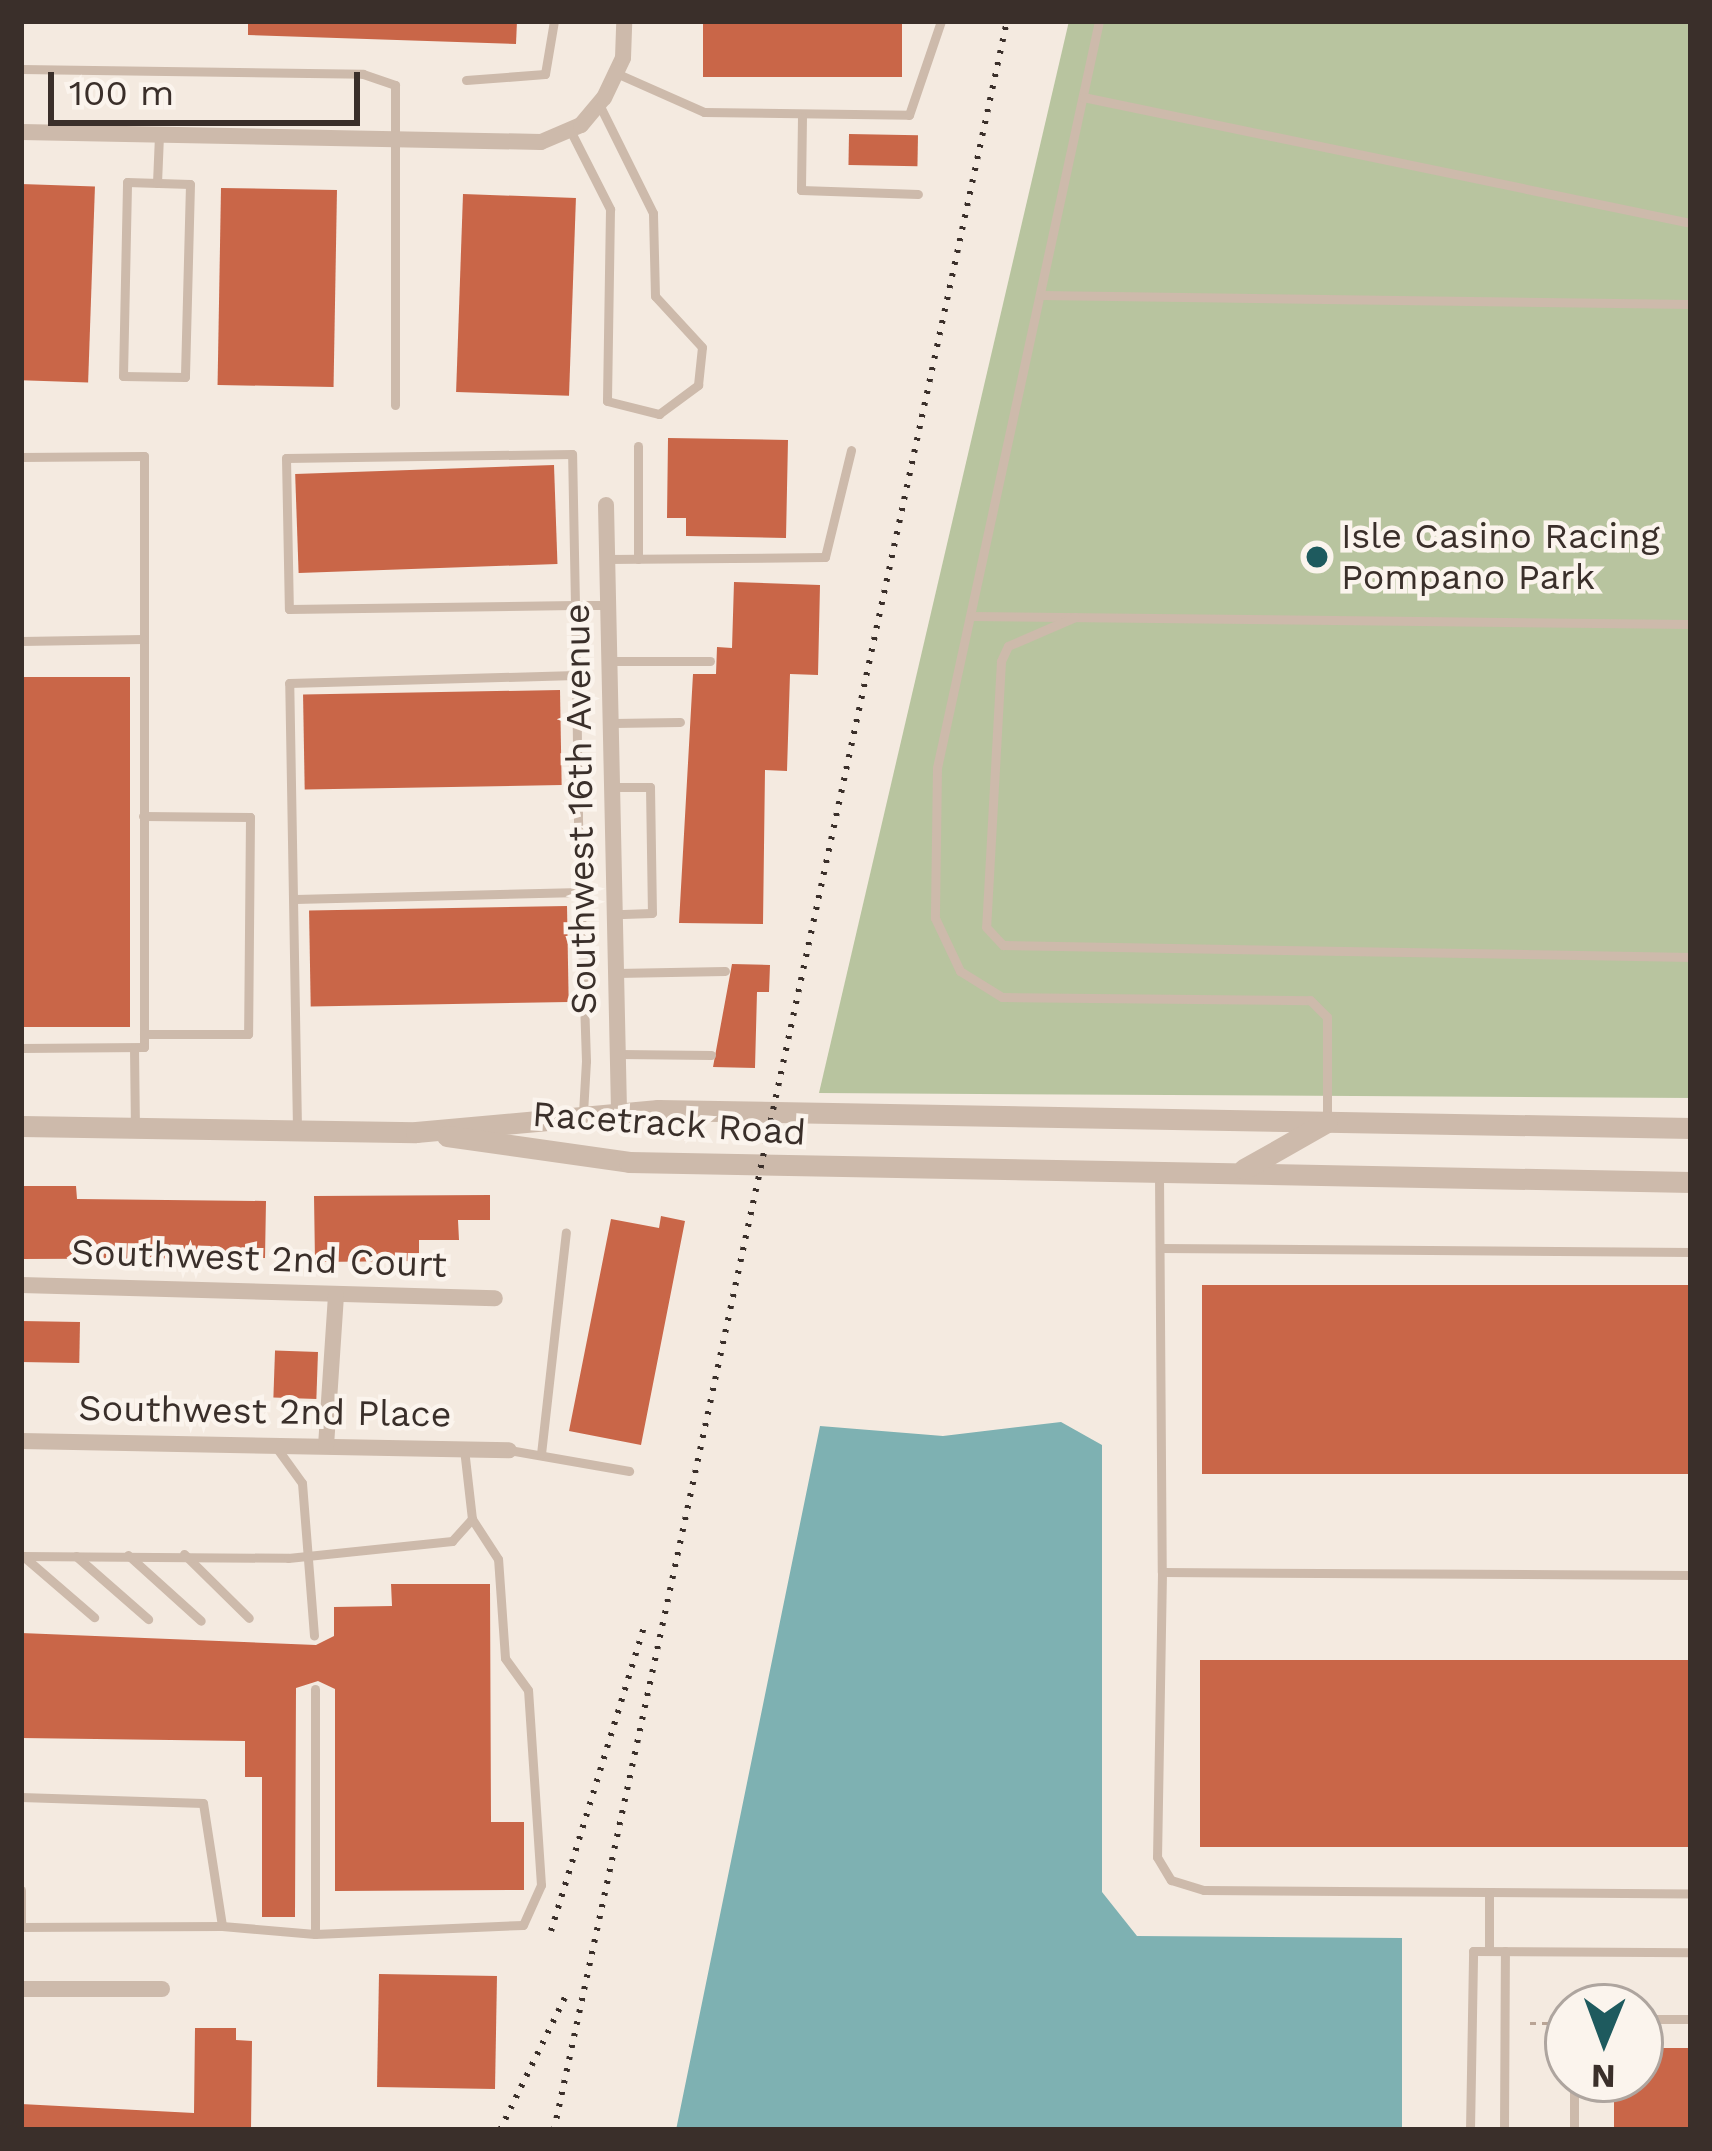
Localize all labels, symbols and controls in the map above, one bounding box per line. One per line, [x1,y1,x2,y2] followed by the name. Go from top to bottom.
[54,48,366,122] scale bar
[69,72,174,114] text: 100 m
[1341,514,1660,599] place label: Isle Casino Racing Pompano Park
[1304,544,1330,570] marker: Isle Casino Racing Pompano Park
[556,602,606,1016] street label: Southwest 16th Avenue
[530,1093,808,1155] street label: Racetrack Road
[70,1231,448,1287] street label: Southwest 2nd Court
[78,1387,452,1437] street label: Southwest 2nd Place
[1544,1983,1664,2103] north arrow
[1591,2057,1616,2096] text: N

